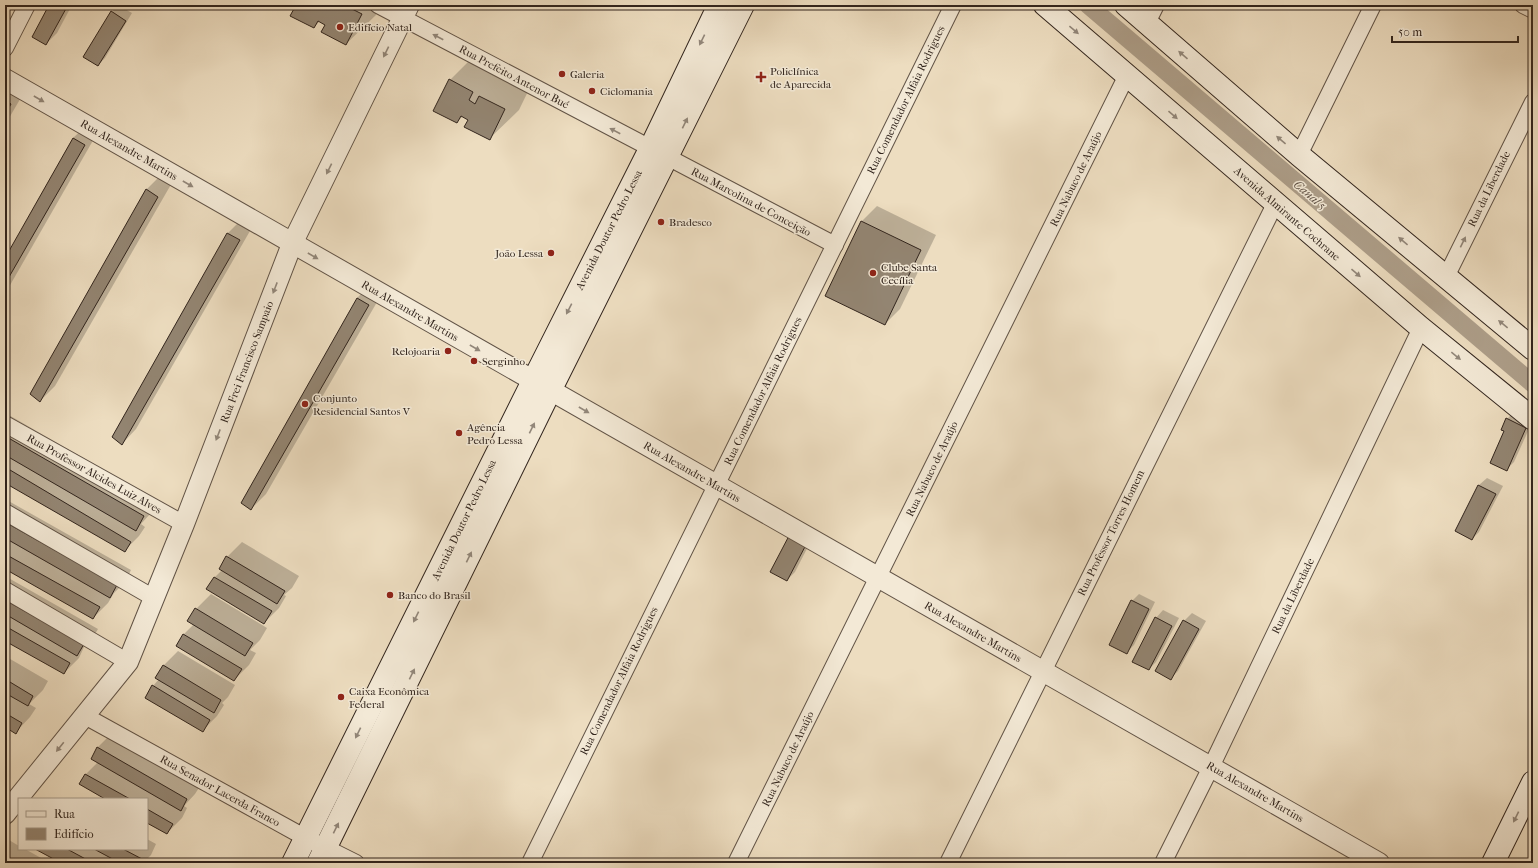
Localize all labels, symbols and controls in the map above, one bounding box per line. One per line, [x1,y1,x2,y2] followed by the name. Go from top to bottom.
[1392,18,1518,44] scale bar
[348,21,412,34] place label: Edifício Natal
[335,22,345,32] marker: Edifício Natal
[864,24,948,176] street label: Rua Comendador Alfaia Rodrigues
[1398,25,1422,39] text: 50 m
[1069,26,1080,35] one-way arrow
[433,34,444,41] one-way arrow
[699,35,705,46] one-way arrow
[457,42,572,112] street label: Rua Prefeito Antenor Bué
[383,47,389,58] one-way arrow
[1178,50,1189,59] one-way arrow
[770,65,832,91] place label: Policlínica de Aparecida
[570,68,605,81] place label: Galeria
[557,69,567,79] marker: Galeria
[755,71,767,83] marker: Policlínica de Aparecida
[600,85,654,98] place label: Ciclomania
[587,86,597,96] marker: Ciclomania
[33,95,45,102] one-way arrow
[1168,110,1178,119] one-way arrow
[78,117,180,183] street label: Rua Alexandre Martins
[682,118,688,129] one-way arrow
[610,127,621,134] one-way arrow
[1047,129,1105,229] street label: Rua Nabuco de Araújo
[1276,136,1287,145] one-way arrow
[1465,148,1513,229] street label: Rua da Liberdade
[326,164,332,175] one-way arrow
[1230,164,1343,264] street label: Avenida Almirante Cochrane
[689,165,813,239] street label: Rua Marcolina de Conceição
[573,167,645,293] street label: Avenida Doutor Pedro Lessa
[1291,177,1329,213] water label: Canal 5
[182,180,194,187] one-way arrow
[669,216,712,229] place label: Bradesco
[656,217,666,227] marker: Bradesco
[1460,236,1466,248] one-way arrow
[1397,237,1408,246] one-way arrow
[494,247,544,260] place label: João Lessa
[546,248,556,258] marker: João Lessa
[307,252,319,259] one-way arrow
[881,261,938,287] place label: Clube Santa Cecília
[868,268,878,278] marker: Clube Santa Cecília
[1352,268,1361,277] one-way arrow
[359,278,461,344] street label: Rua Alexandre Martins
[272,282,278,294] one-way arrow
[218,299,276,425] street label: Rua Frei Francisco Sampaio
[566,303,572,314] one-way arrow
[721,315,805,467] street label: Rua Comendador Alfaia Rodrigues
[1497,320,1508,329] one-way arrow
[469,344,480,351] one-way arrow
[392,345,441,358] place label: Relojoaria
[443,346,453,356] marker: Relojoaria
[1451,352,1461,361] one-way arrow
[482,355,525,368] place label: Serginho
[469,356,479,366] marker: Serginho
[313,392,411,418] place label: Conjunto Residencial Santos V
[300,399,310,409] marker: Conjunto Residencial Santos V
[578,407,590,414] one-way arrow
[903,419,961,519] street label: Rua Nabuco de Araújo
[466,421,524,447] place label: Agência Pedro Lessa
[529,422,536,433] one-way arrow
[454,428,464,438] marker: Agência Pedro Lessa
[215,429,221,441] one-way arrow
[24,431,164,517] street label: Rua Professor Alcides Luiz Alves
[641,439,743,505] street label: Rua Alexandre Martins
[429,457,499,583] street label: Avenida Doutor Pedro Lessa
[1075,467,1148,598] street label: Rua Professor Torres Homem
[466,551,472,563] one-way arrow
[1269,555,1317,636] street label: Rua da Liberdade
[398,589,471,602] place label: Banco do Brasil
[385,590,395,600] marker: Banco do Brasil
[922,599,1024,665] street label: Rua Alexandre Martins
[577,605,661,757] street label: Rua Comendador Alfaia Rodrigues
[412,611,419,622] one-way arrow
[409,668,415,679] one-way arrow
[349,685,430,711] place label: Caixa Econômica Federal
[336,692,346,702] marker: Caixa Econômica Federal
[759,709,817,809] street label: Rua Nabuco de Araújo
[355,727,361,739] one-way arrow
[56,741,65,752] one-way arrow
[158,753,283,830] street label: Rua Senador Lacerda Franco
[1204,759,1306,825] street label: Rua Alexandre Martins
[18,798,148,850] legend
[54,807,75,821] text: Rua
[1513,811,1519,823] one-way arrow
[333,822,339,834] one-way arrow
[54,827,94,841] text: Edifício

